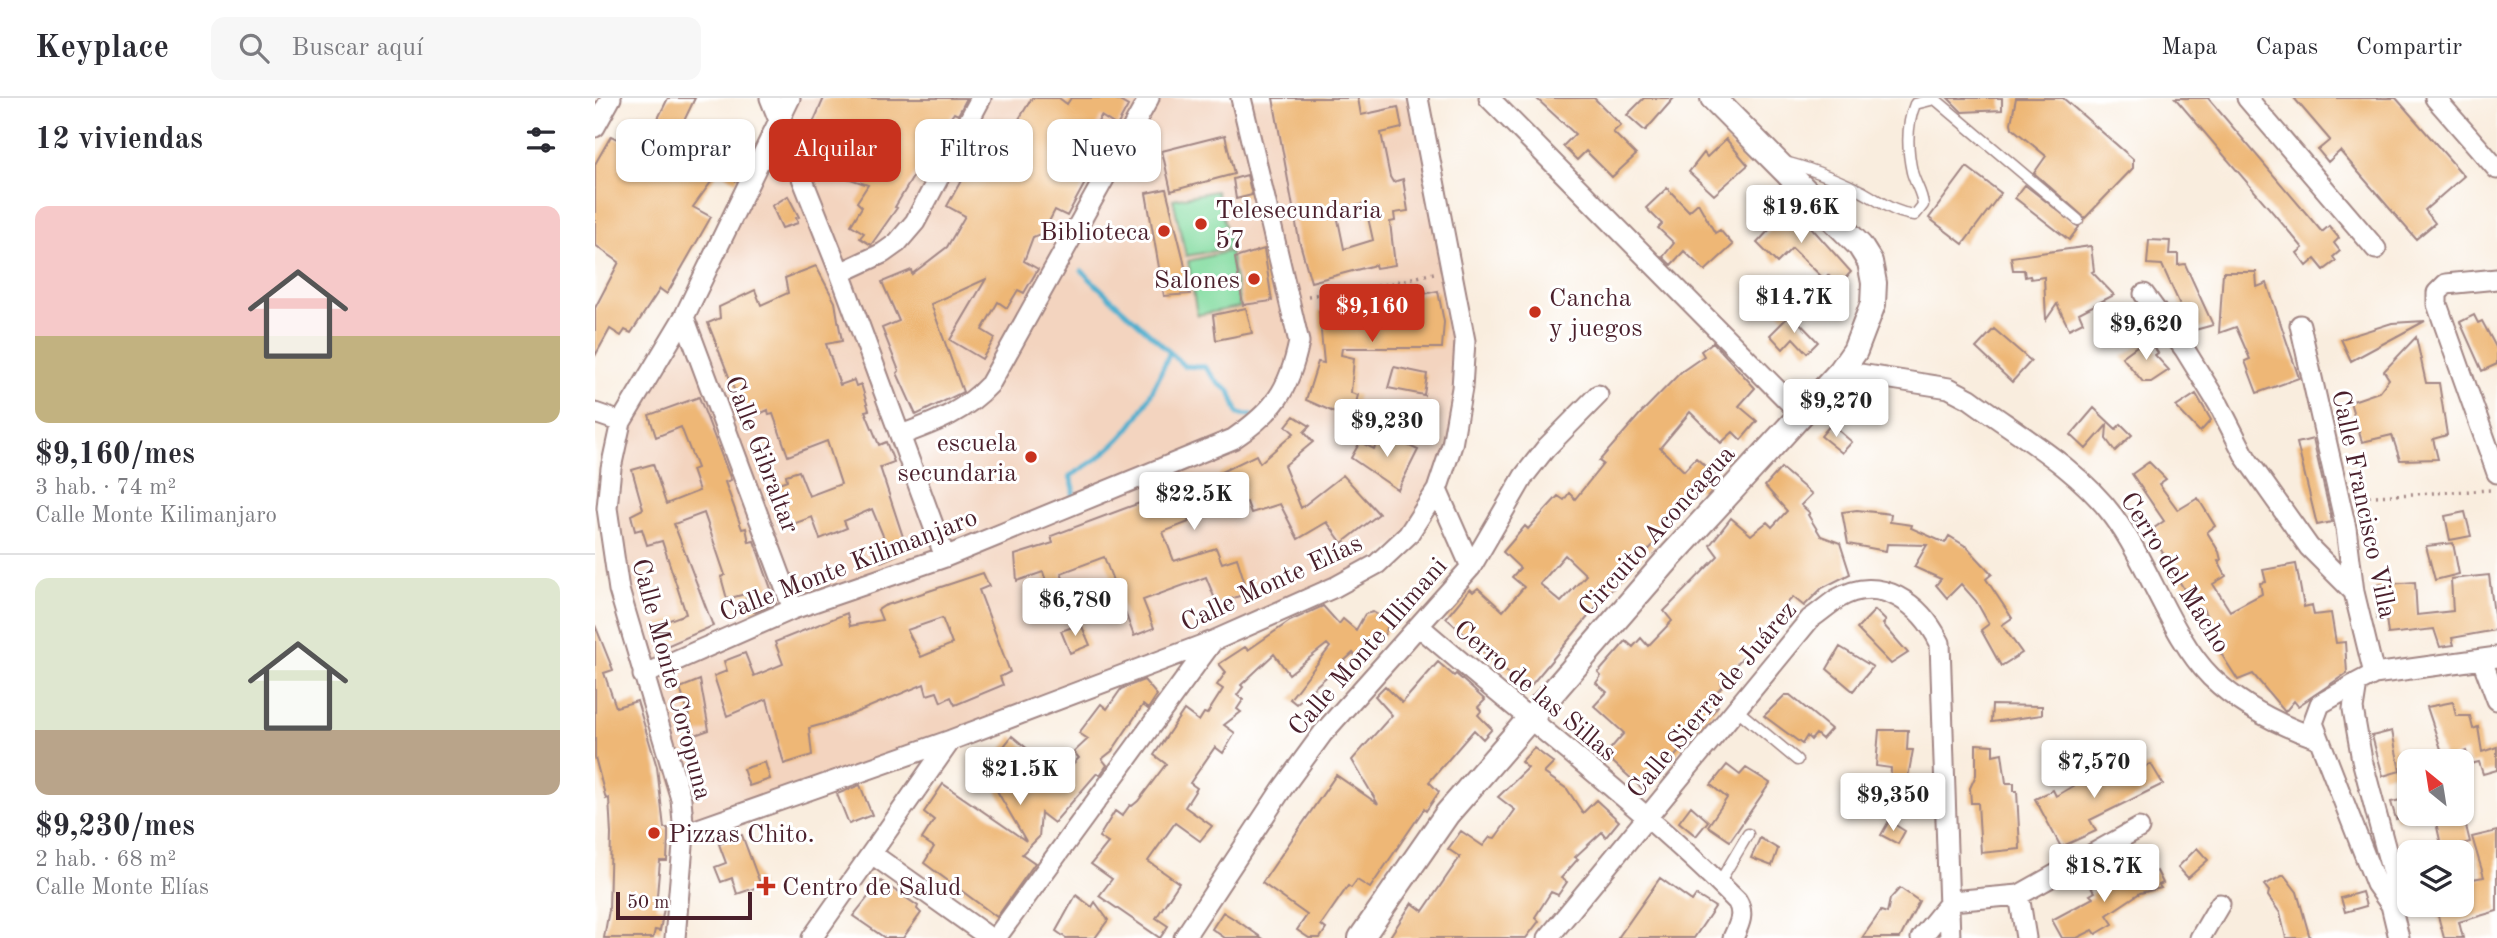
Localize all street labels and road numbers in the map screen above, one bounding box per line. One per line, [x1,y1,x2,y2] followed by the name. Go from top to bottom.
[719,373,803,537] street label: Calle Gibraltar
[2326,388,2400,621] street label: Calle Francisco Villa
[1574,441,1741,622] street label: Circuito Aconcagua
[2115,488,2234,658] street label: Cerro del Macho
[716,505,981,627] street label: Calle Monte Kilimanjaro
[1177,530,1366,637] street label: Calle Monte Elías
[1284,553,1453,741] street label: Calle Monte Illimani
[626,556,716,803] street label: Calle Monte Coropuna
[1623,597,1802,804] street label: Calle Sierra de Juárez
[1448,616,1621,767] street label: Cerro de las Sillas

